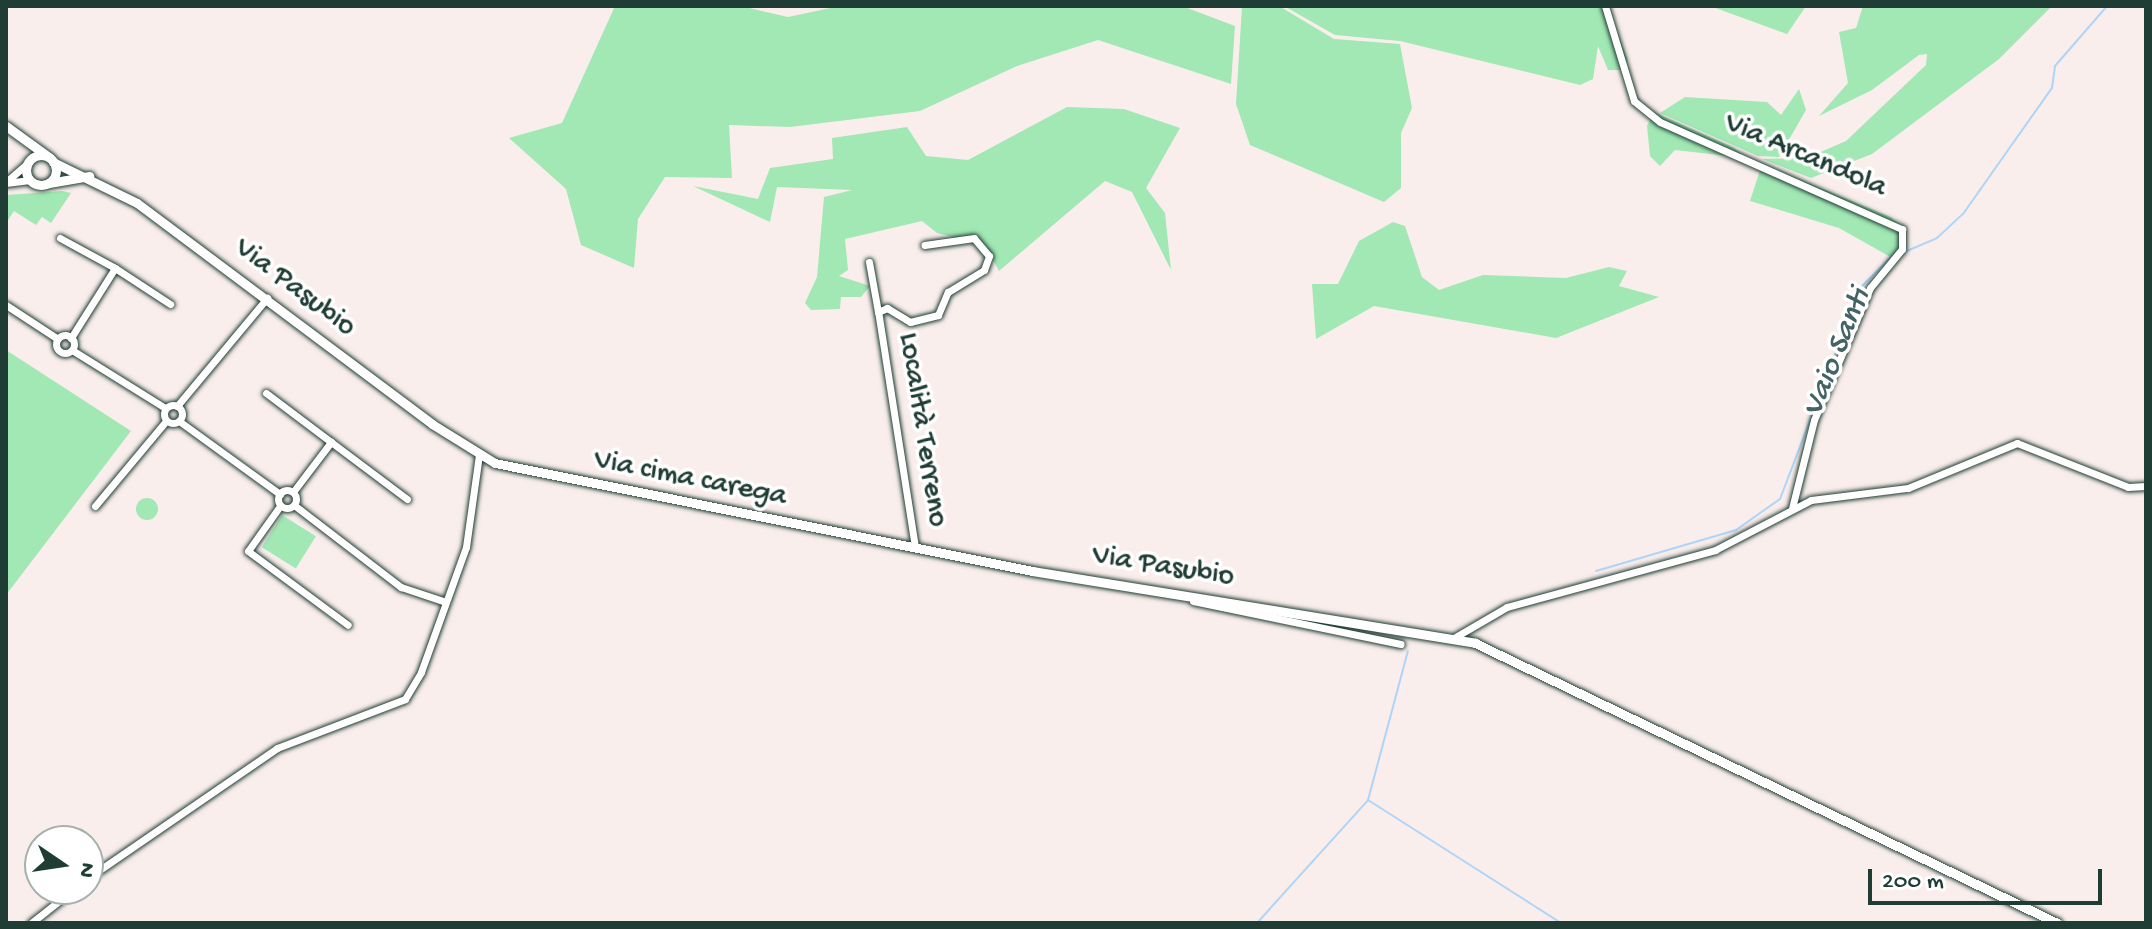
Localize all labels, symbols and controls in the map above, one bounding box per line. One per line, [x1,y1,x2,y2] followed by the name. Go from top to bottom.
[1718,107,1892,207] street label: Via Arcandola
[226,232,362,346] street label: Via Pasubio
[1795,283,1881,423] water label: Vaio Santi
[888,330,954,530] street label: Località Terreno
[591,444,789,516] street label: Via cima carega
[1089,539,1237,597] street label: Via Pasubio
[24,825,104,905] north arrow
[1872,853,2106,903] scale bar
[71,860,100,880] text: N
[1882,868,1944,897] text: 200 m

